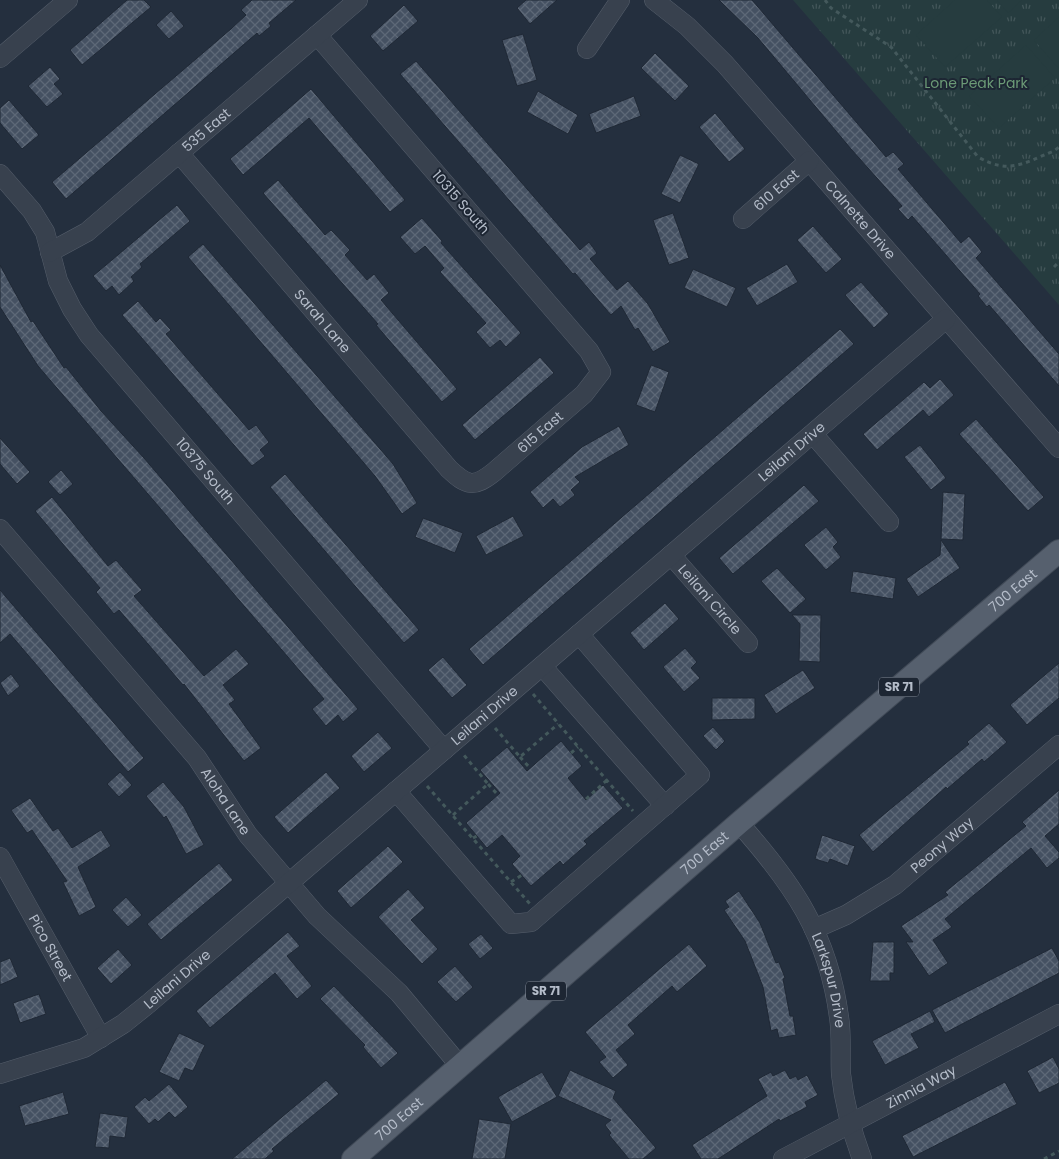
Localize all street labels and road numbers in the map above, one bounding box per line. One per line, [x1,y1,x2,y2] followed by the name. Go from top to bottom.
[177,103,235,157] street label: 535 East
[749,164,803,216] street label: 610 East
[428,166,494,238] street label: 10315 South
[820,176,901,264] street label: Calnette Drive
[290,285,356,358] street label: Sarah Lane
[513,407,567,458] street label: 615 East
[754,417,830,486] street label: Leilani Drive
[171,434,240,509] street label: 10375 South
[674,560,746,639] street label: Leilani Circle
[984,564,1041,617] street label: 700 East
[879,678,919,696] road number: SR 71
[447,681,522,750] street label: Leilani Drive
[196,764,256,839] street label: Aloha Lane
[906,812,978,878] street label: Peony Way
[676,826,733,880] street label: 700 East
[24,911,77,985] street label: Pico Street
[807,929,850,1029] street label: Larkspur Drive
[139,944,215,1014] street label: Leilani Drive
[526,981,566,1000] road number: SR 71
[883,1060,960,1113] street label: Zinnia Way
[371,1092,427,1146] street label: 700 East

